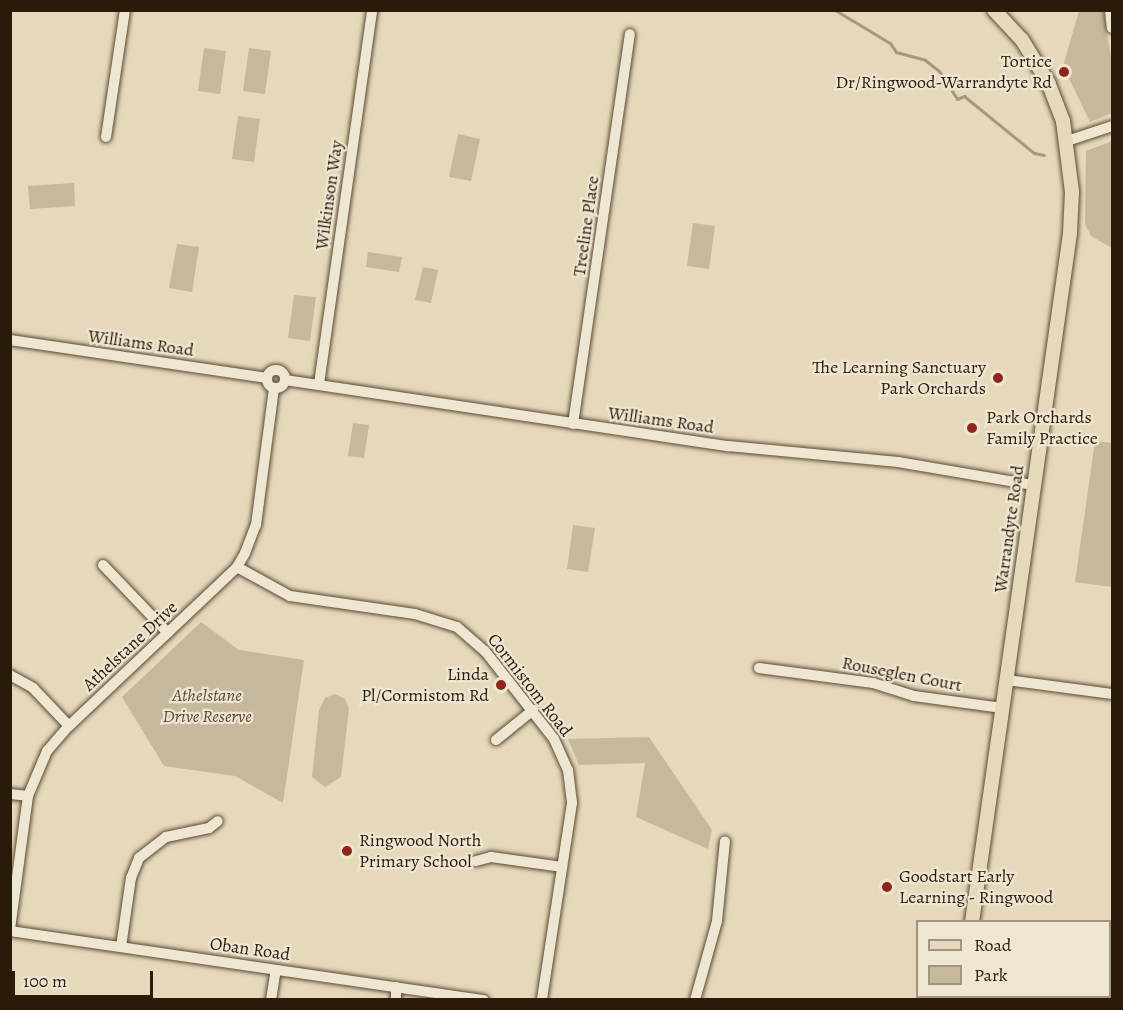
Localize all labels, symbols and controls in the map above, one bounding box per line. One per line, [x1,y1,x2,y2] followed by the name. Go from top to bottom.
[835,51,1052,94] place label: Tortice Dr/Ringwood-Warrandyte Rd
[1057,65,1071,79] marker: Tortice Dr/Ringwood-Warrandyte Rd
[311,139,347,251] street label: Wilkinson Way
[568,174,604,278] street label: Treeline Place
[87,325,195,361] street label: Williams Road
[812,357,986,400] place label: The Learning Sanctuary Park Orchards
[991,371,1005,385] marker: The Learning Sanctuary Park Orchards
[607,402,715,438] street label: Williams Road
[986,407,1098,450] place label: Park Orchards Family Practice
[963,419,981,437] marker: Park Orchards Family Practice
[989,464,1029,594] street label: Warrandyte Road
[78,597,182,695] street label: Athelstane Drive
[483,629,577,741] street label: Cormistom Road
[840,652,964,696] street label: Rouseglen Court
[361,664,489,706] place label: Linda Pl/Cormistom Rd
[494,678,508,692] marker: Linda Pl/Cormistom Rd
[162,685,252,728] park label: Athelstane Drive Reserve
[359,830,481,872] place label: Ringwood North Primary School
[340,844,354,858] marker: Ringwood North Primary School
[899,866,1054,908] place label: Goodstart Early Learning - Ringwood
[880,880,894,894] marker: Goodstart Early Learning - Ringwood
[916,920,1111,998] legend
[208,933,292,965] street label: Oban Road
[974,933,1011,957] text: Road
[15,959,156,997] scale bar
[974,963,1008,987] text: Park
[23,969,67,993] text: 100 m

